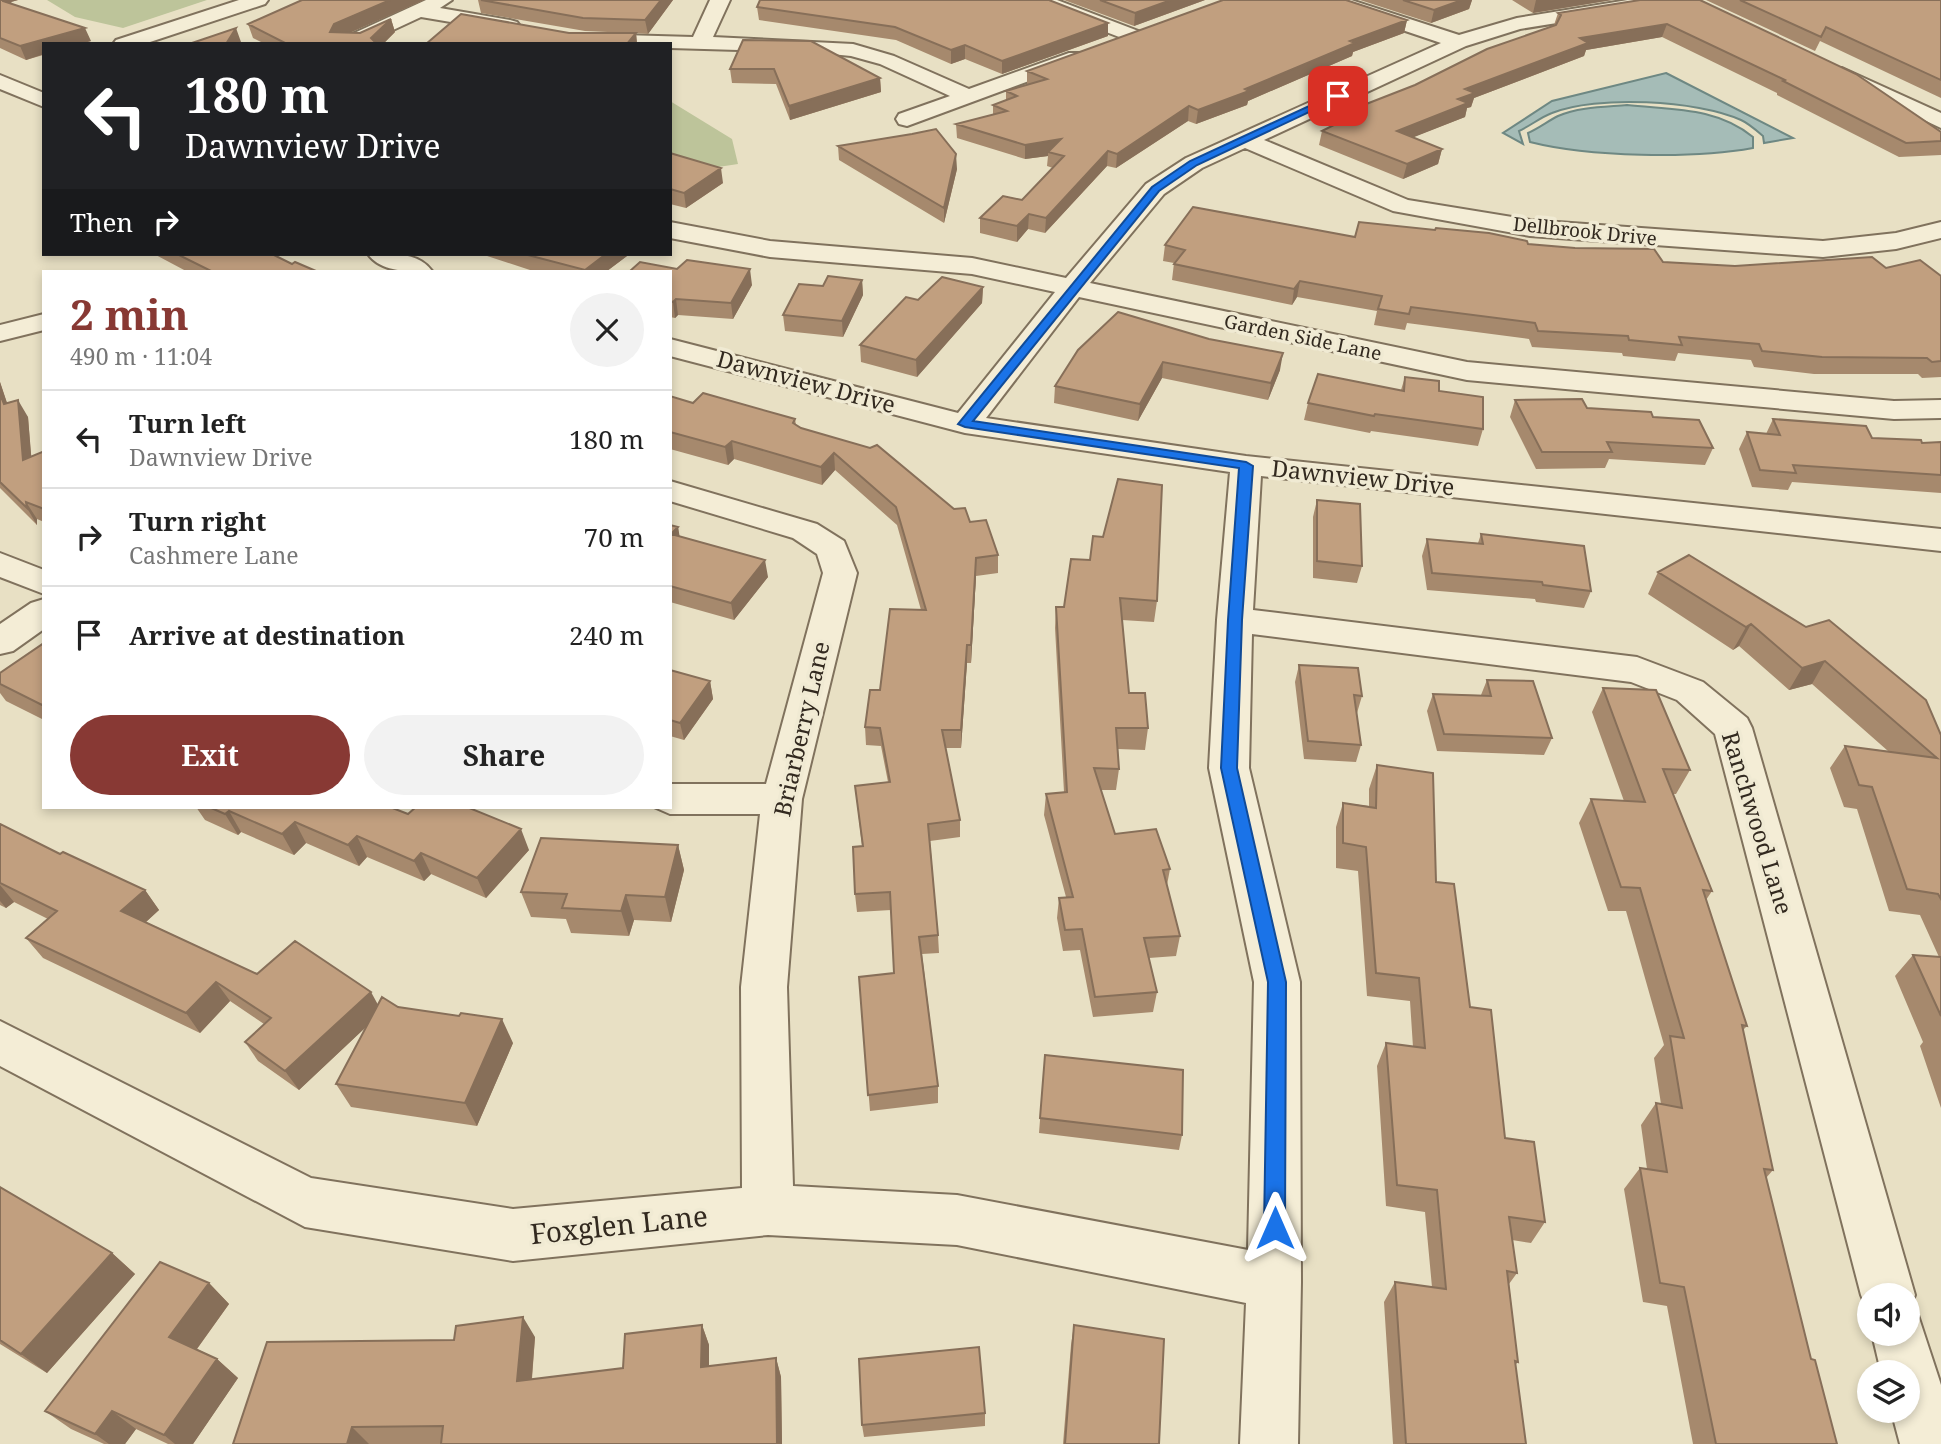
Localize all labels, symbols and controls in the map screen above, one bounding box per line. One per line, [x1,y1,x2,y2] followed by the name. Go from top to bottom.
[185,61,329,127] text: 180 m
[1308,66,1368,126] pin
[70,70,161,161] icon: left
[1319,77,1357,115] icon: arrive
[185,124,441,167] text: Dawnview Drive
[147,203,185,241] icon: right
[70,204,133,240] text: Then
[1512,211,1658,251] street label: Dellbrook Drive
[70,285,189,342] text: 2 min
[570,293,644,367] button: close
[1222,308,1384,366] street label: Garden Side Lane
[70,340,212,372] text: 490 m · 11:04
[713,342,899,420] street label: Dawnview Drive
[129,405,246,441] text: Turn left
[70,420,108,458] icon: left
[569,421,644,457] text: 180 m
[129,441,313,473] text: Dawnview Drive
[1270,451,1456,503] street label: Dawnview Drive
[129,503,266,539] text: Turn right
[70,518,108,556] icon: right
[584,519,644,555] text: 70 m
[129,539,299,571] text: Cashmere Lane
[70,616,108,654] icon: arrive
[129,617,405,653] text: Arrive at destination
[569,617,644,653] text: 240 m
[765,638,837,819] street label: Briarberry Lane
[70,715,350,795] button: Exit
[364,715,644,795] button: Share
[1715,727,1801,918] street label: Ranchwood Lane
[1238,1191,1312,1265] position arrow
[528,1196,709,1252] street label: Foxglen Lane
[1857,1283,1920,1423] map controls
[1857,1283,1920,1346] button: sound
[1857,1360,1920,1423] button: layers

